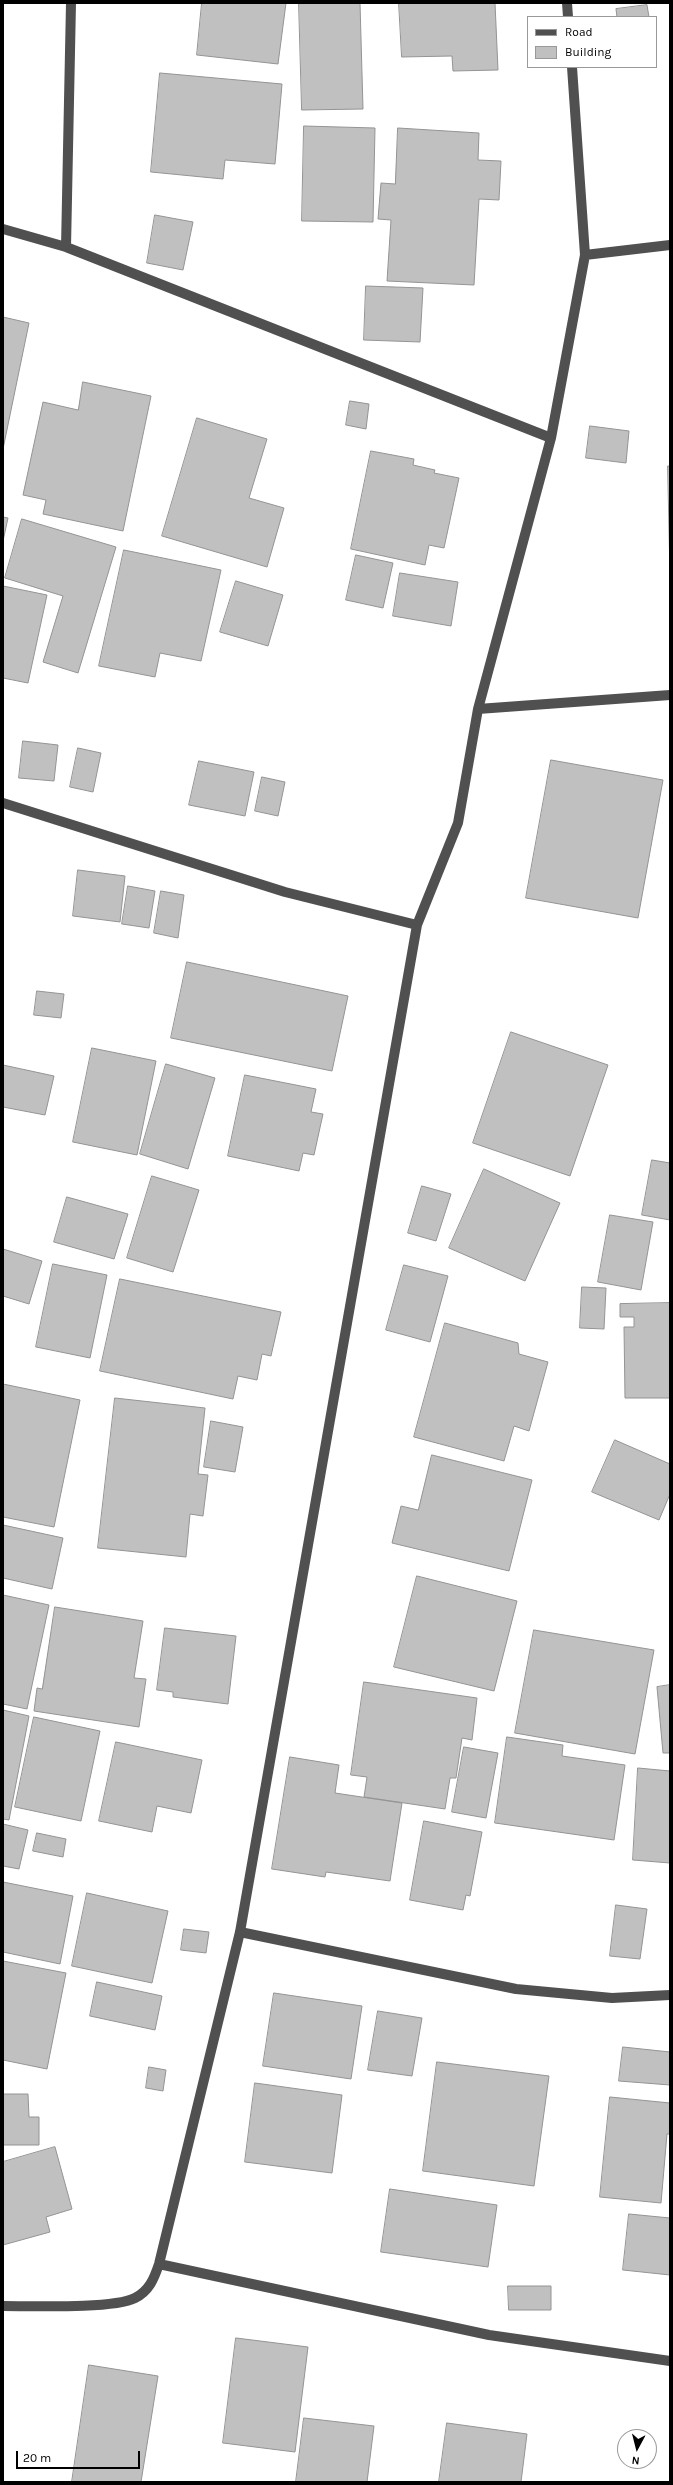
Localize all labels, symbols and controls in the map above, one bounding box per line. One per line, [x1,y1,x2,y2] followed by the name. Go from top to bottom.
[527,16,657,68] legend
[565,25,593,39] text: Road
[565,45,611,59] text: Building
[617,2429,657,2469] north arrow
[18,2443,142,2469] scale bar
[23,2451,51,2465] text: 20 m
[631,2453,640,2467] text: N

